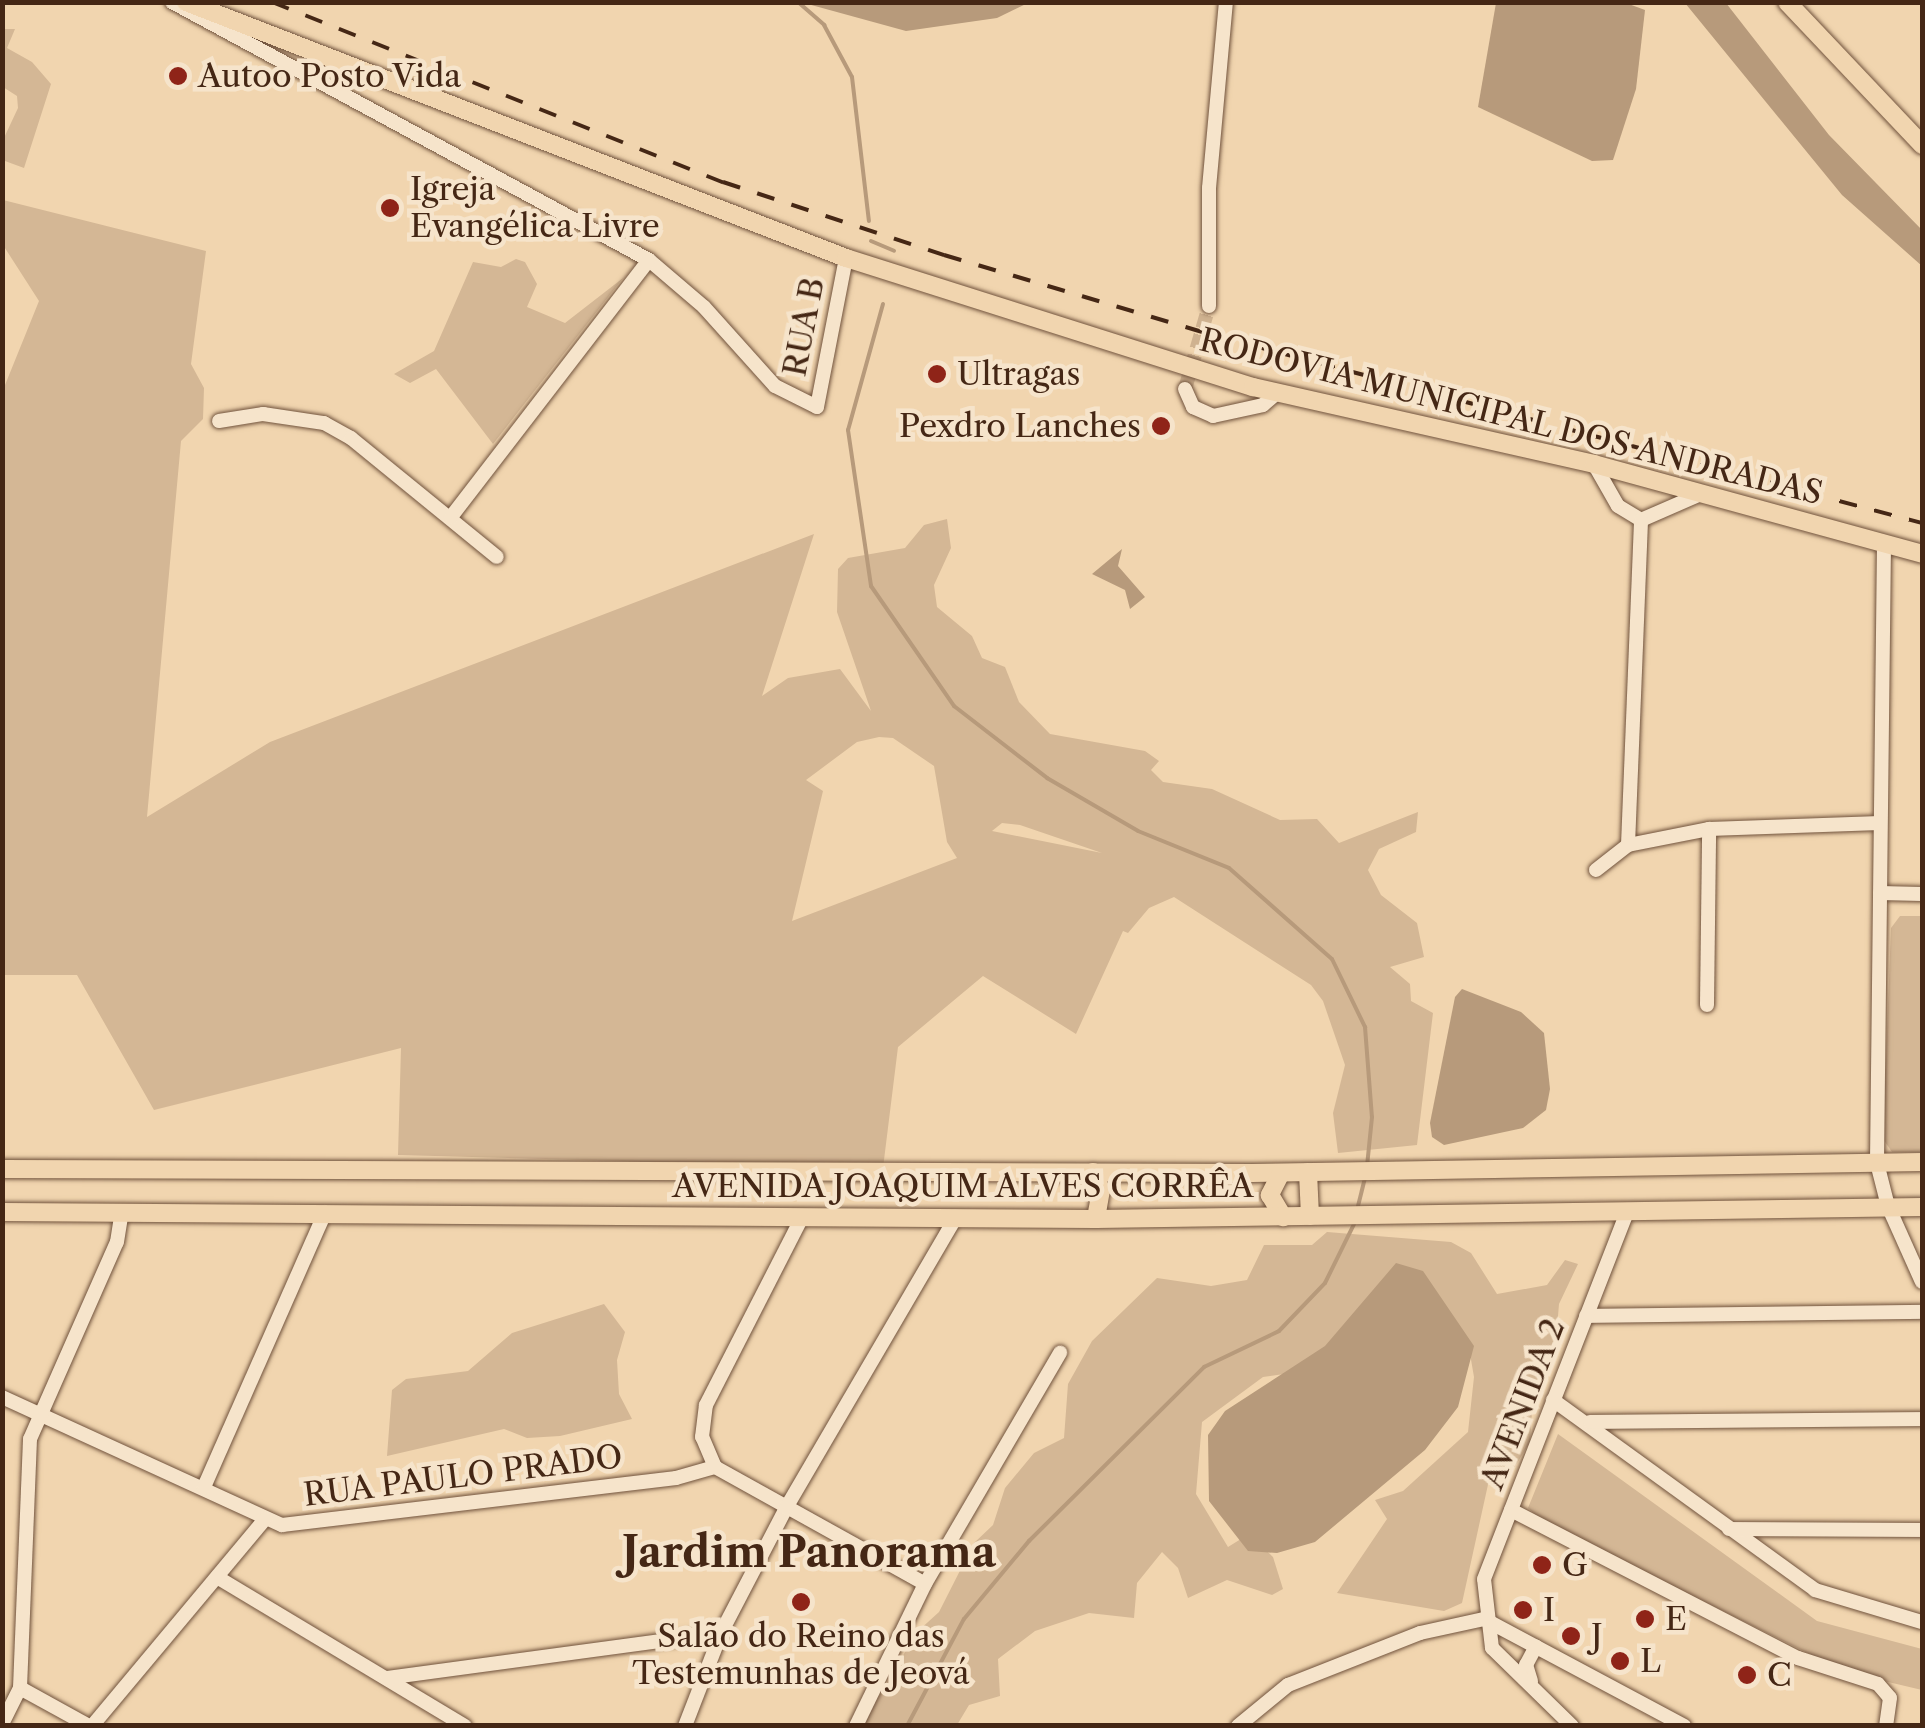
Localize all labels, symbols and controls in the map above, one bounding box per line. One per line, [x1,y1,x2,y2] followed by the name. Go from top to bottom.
[198,57,462,95] place label: Autoo Posto Vida
[167,65,189,87] marker: Autoo Posto Vida
[410,171,660,246] place label: Igreja Evangélica Livre
[379,197,401,219] marker: Igreja Evangélica Livre
[775,274,833,380] street label: RUA B
[1194,321,1828,513] street label: RODOVIA MUNICIPAL DOS ANDRADAS
[957,355,1080,393] place label: Ultragas
[926,363,948,385] marker: Ultragas
[899,407,1141,445] place label: Pexdro Lanches
[1150,415,1172,437] marker: Pexdro Lanches
[671,1167,1255,1205] street label: AVENIDA JOAQUIM ALVES CORRÊA
[1473,1313,1573,1495] street label: AVENIDA 2
[301,1437,625,1515] street label: RUA PAULO PRADO
[622,1527,996,1577] district label: Jardim Panorama
[1562,1546,1588,1584] place label: G
[1531,1554,1553,1576] marker: G
[790,1591,812,1613] marker: Salão do Reino das Testemunhas de Jeová
[1543,1591,1555,1629] place label: I
[1512,1599,1534,1621] marker: I
[1665,1600,1687,1638] place label: E
[1634,1608,1656,1630] marker: E
[1591,1617,1603,1655] place label: J
[632,1618,970,1693] place label: Salão do Reino das Testemunhas de Jeová
[1560,1625,1582,1647] marker: J
[1640,1642,1661,1680] place label: L
[1609,1650,1631,1672] marker: L
[1767,1656,1792,1694] place label: C
[1736,1664,1758,1686] marker: C

